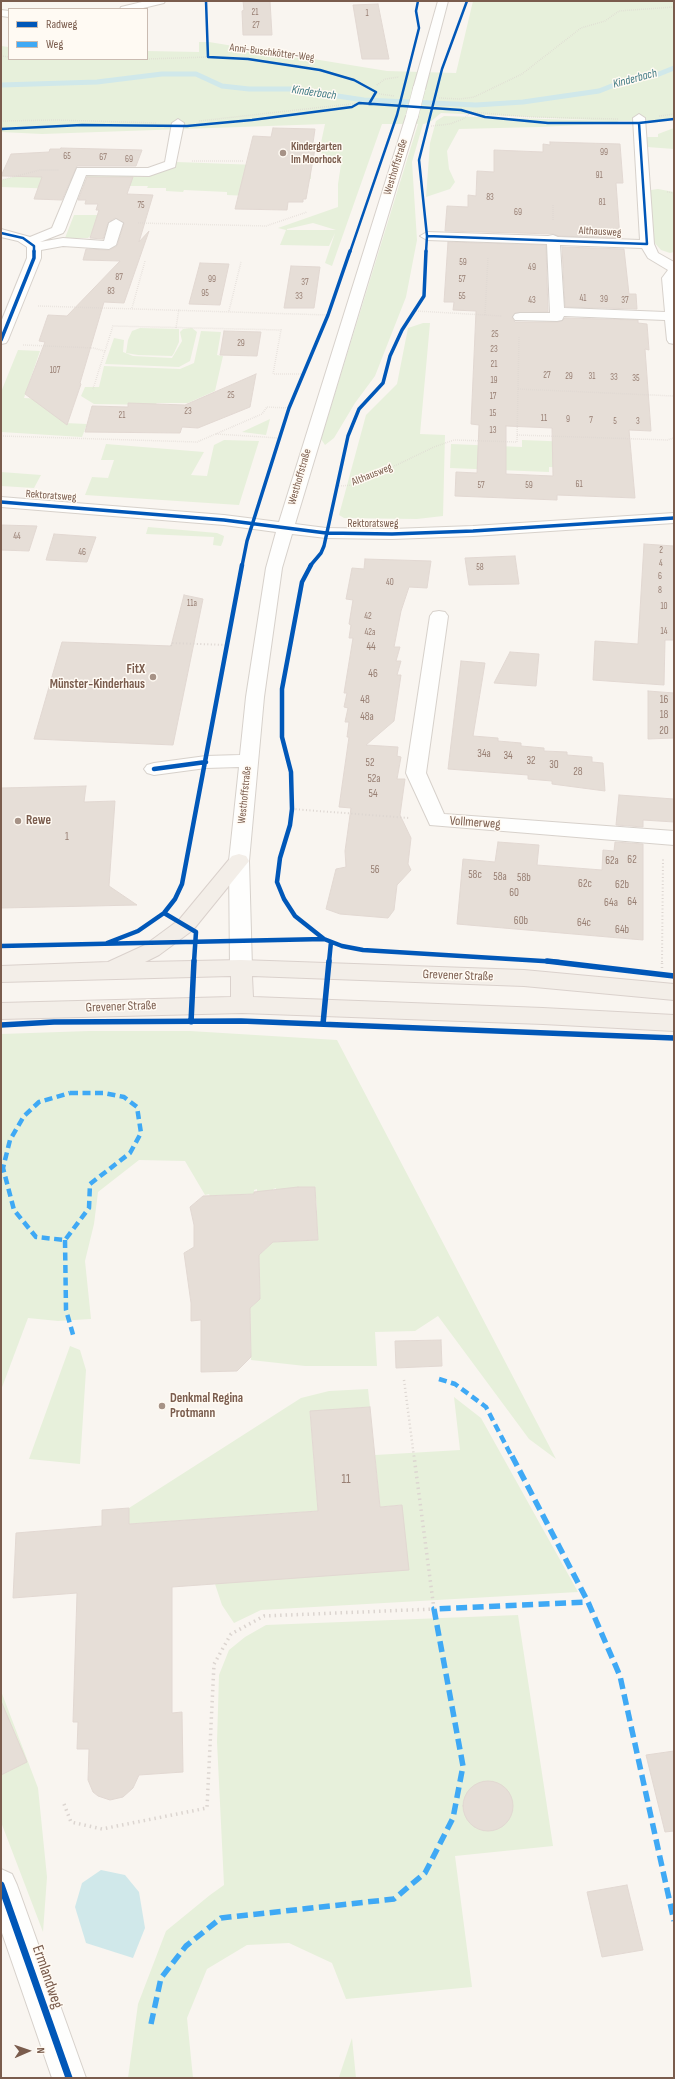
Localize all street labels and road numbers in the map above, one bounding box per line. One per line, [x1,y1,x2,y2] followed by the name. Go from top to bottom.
[229,41,315,65] street label: Anni-Buschkötter-Weg
[381,137,411,197] street label: Westhoffstraße
[578,224,622,240] street label: Althausweg
[286,447,314,507] street label: Westhoffstraße
[350,461,394,489] street label: Althausweg
[25,488,77,504] street label: Rektoratsweg
[348,517,398,531] street label: Rektoratsweg
[235,766,255,824] street label: Westhoffstraße
[449,813,501,833] street label: Vollmerweg
[422,967,494,985] street label: Grevener Straße
[85,998,157,1016] street label: Grevener Straße
[27,1943,67,2011] street label: Ermlandweg

